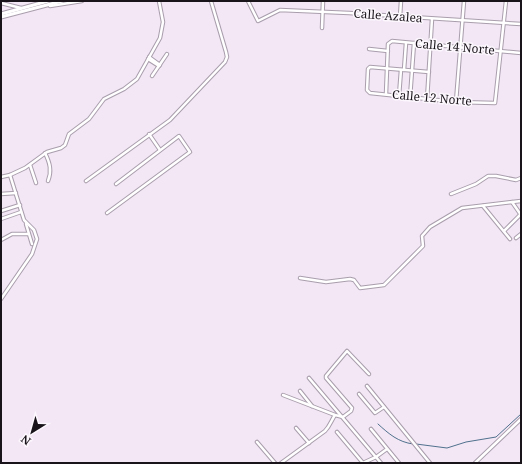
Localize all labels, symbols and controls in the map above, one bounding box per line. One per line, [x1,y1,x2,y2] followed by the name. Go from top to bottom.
[353,5,423,26] street label: Calle Azalea
[414,35,496,58] street label: Calle 14 Norte
[391,86,473,109] street label: Calle 12 Norte
[12,412,52,452] north arrow
[17,432,34,449] text: N

